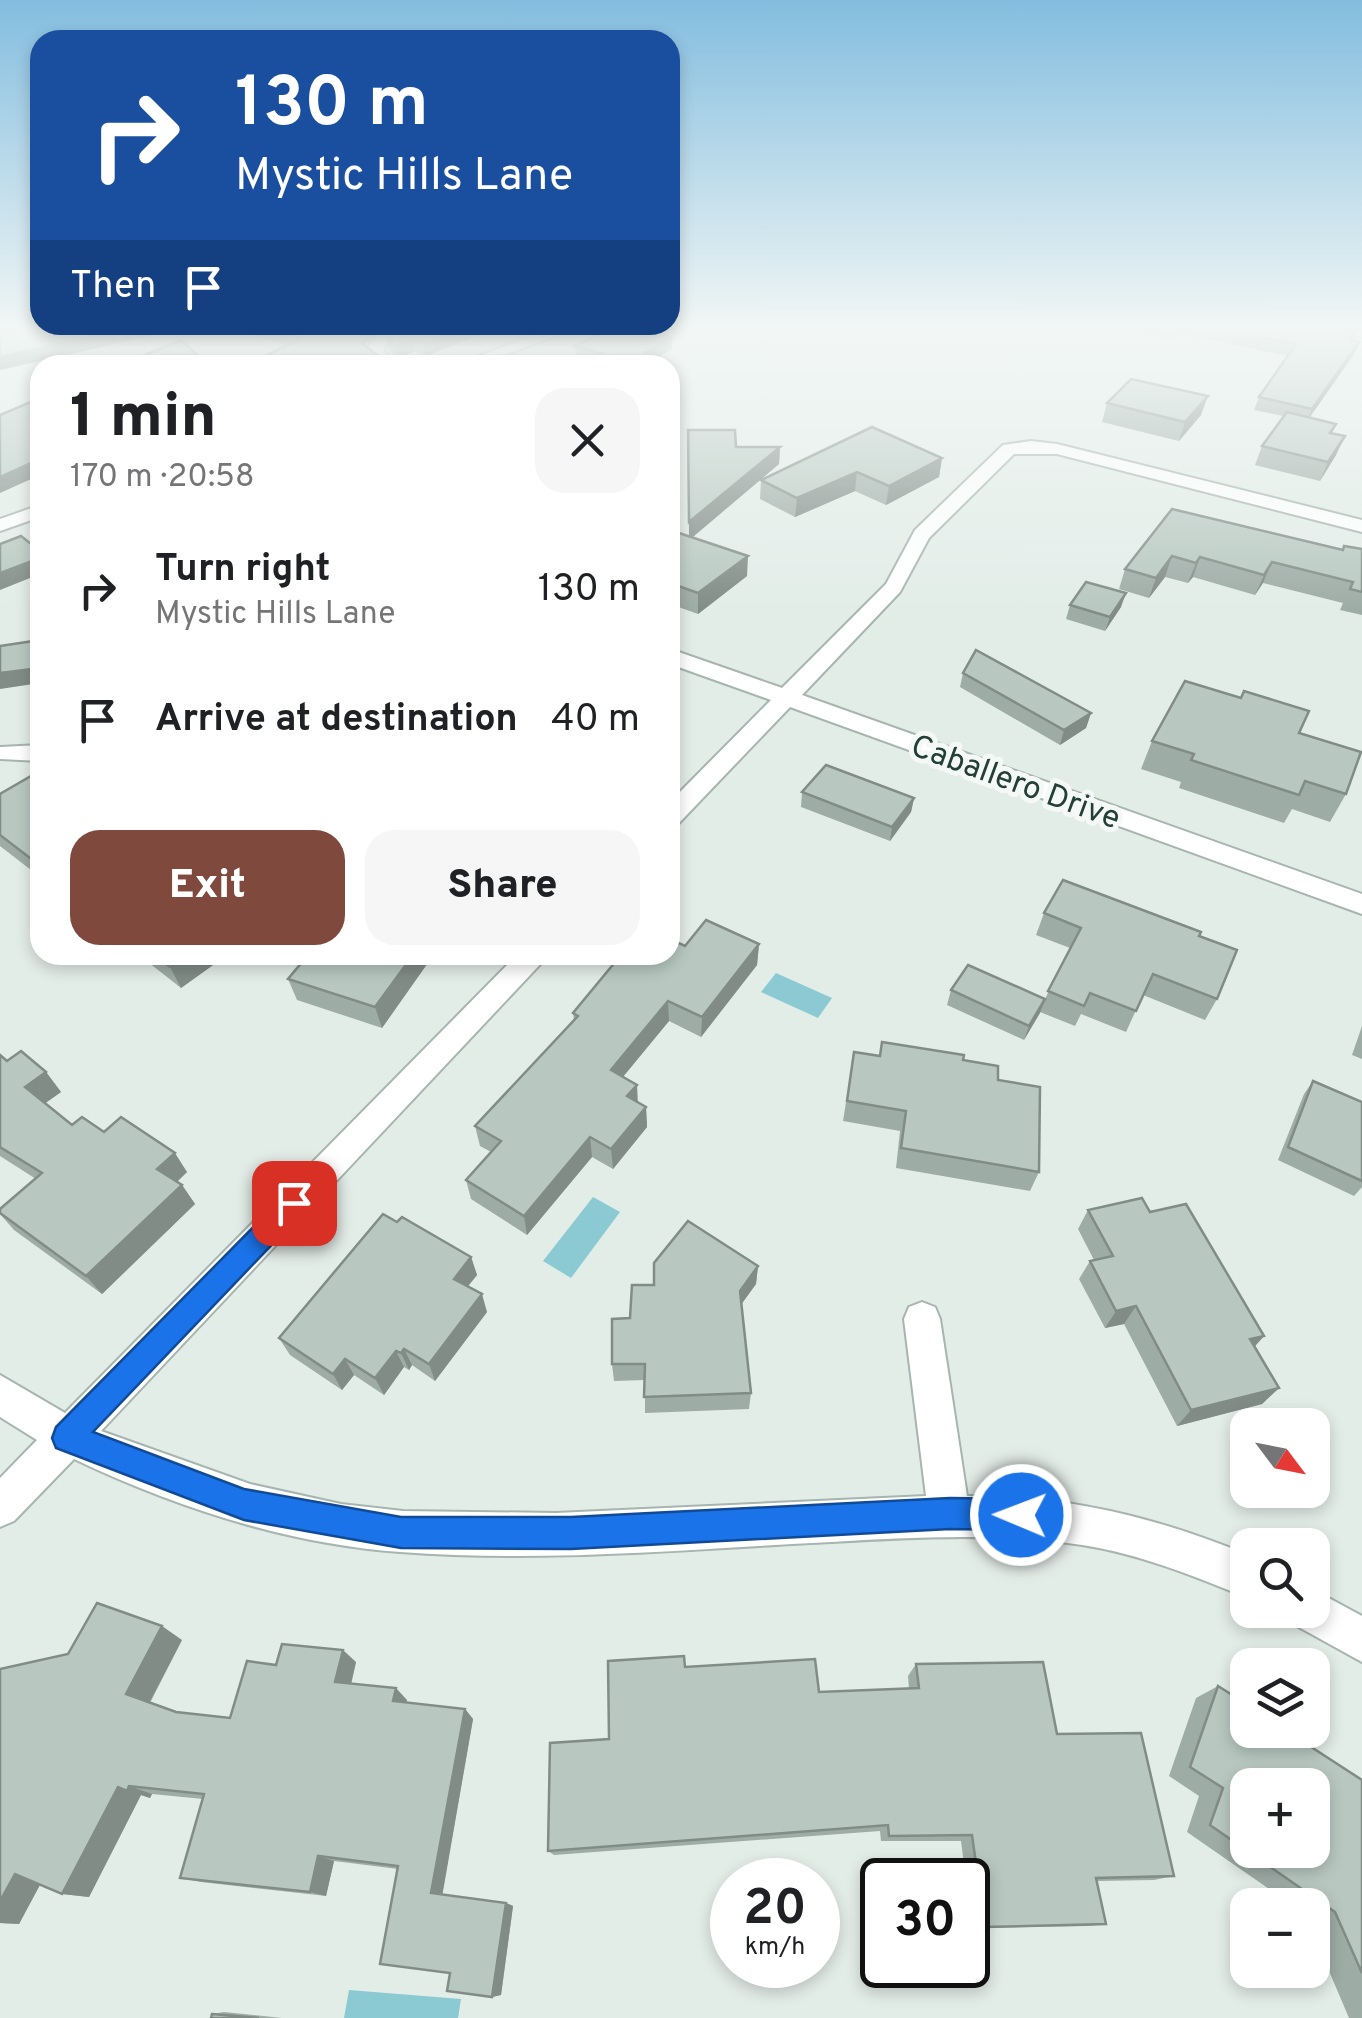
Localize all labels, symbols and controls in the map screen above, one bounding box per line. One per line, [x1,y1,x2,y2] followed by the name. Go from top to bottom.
[235,62,429,151] text: 130 m
[70,70,200,200] icon: right
[235,149,573,206] text: Mystic Hills Lane
[176,260,231,315] icon: arrive
[70,263,156,312] text: Then
[70,382,217,458] text: 1 min
[535,388,640,493] button: close
[70,458,255,498] text: 170 m · 20:58
[155,546,330,595] text: Turn right
[70,563,125,618] icon: right
[538,566,640,615] text: 130 m
[155,595,395,635] text: Mystic Hills Lane
[70,693,125,748] icon: arrive
[155,696,518,745] text: Arrive at destination
[551,696,640,745] text: 40 m
[905,727,1125,840] street label: Caballero Drive
[70,830,345,945] button: Exit
[365,830,640,945] button: Share
[252,1161,337,1246] pin
[267,1176,322,1231] icon: arrive
[1230,1408,1330,1508] north arrow
[1230,1408,1330,1988] map controls
[969,1463,1073,1567] position arrow
[1230,1528,1330,1628] button: search
[1230,1648,1330,1748] button: layers
[1230,1768,1330,1868] button: +
[860,1858,990,1988] speed limit sign: 30
[743,1879,807,1942] text: 20
[1230,1888,1330,1988] button: −
[745,1932,805,1964] text: km/h

